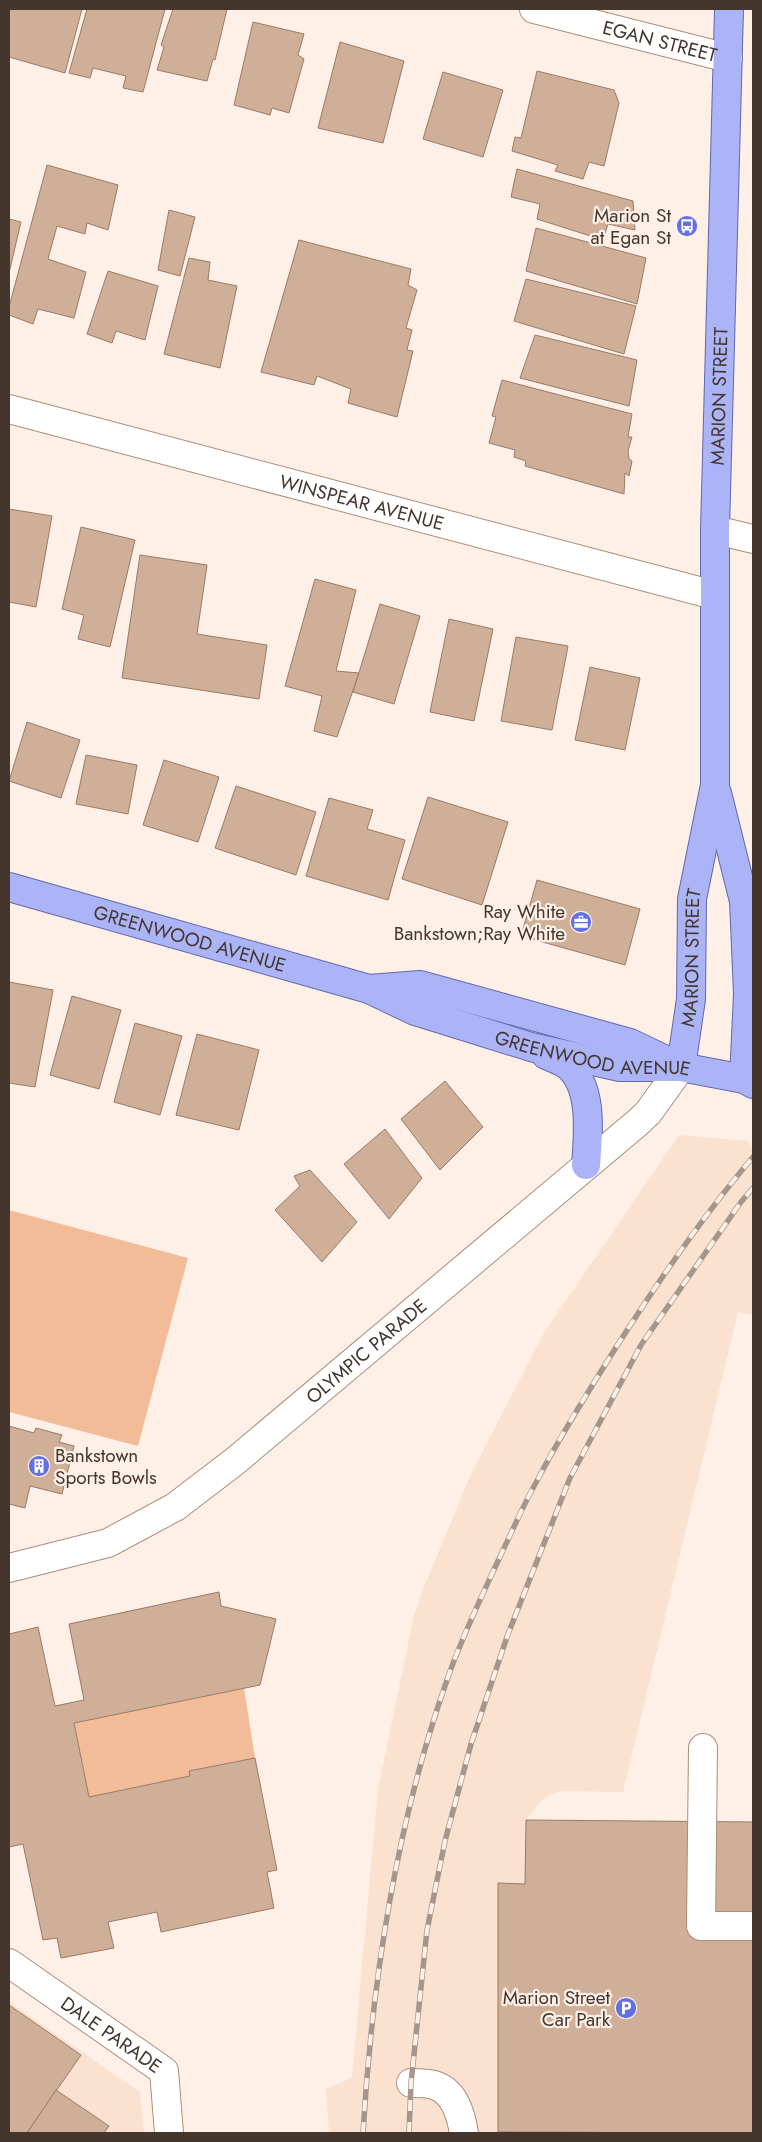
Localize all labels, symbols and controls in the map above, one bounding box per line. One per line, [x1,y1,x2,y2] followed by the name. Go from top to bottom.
[600,13,720,68] street label: EGAN STREET
[591,202,671,251] place label: Marion St at Egan St
[675,214,699,238] bus stop icon: Marion St at Egan St
[703,326,734,466] street label: MARION STREET
[277,467,447,537] street label: WINSPEAR AVENUE
[674,886,707,1029] street label: MARION STREET
[90,898,289,978] street label: GREENWOOD AVENUE
[394,898,565,947] place label: Ray White Bankstown;Ray White
[569,910,593,934] office icon: Ray White Bankstown;Ray White
[492,1023,693,1082] street label: GREENWOOD AVENUE
[300,1292,432,1410] street label: OLYMPIC PARADE
[55,1442,157,1491] place label: Bankstown Sports Bowls
[27,1454,51,1478] building icon: Bankstown Sports Bowls
[503,1984,611,2033] place label: Marion Street Car Park
[56,1990,168,2079] street label: DALE PARADE
[614,1996,638,2020] parking icon: Marion Street Car Park

